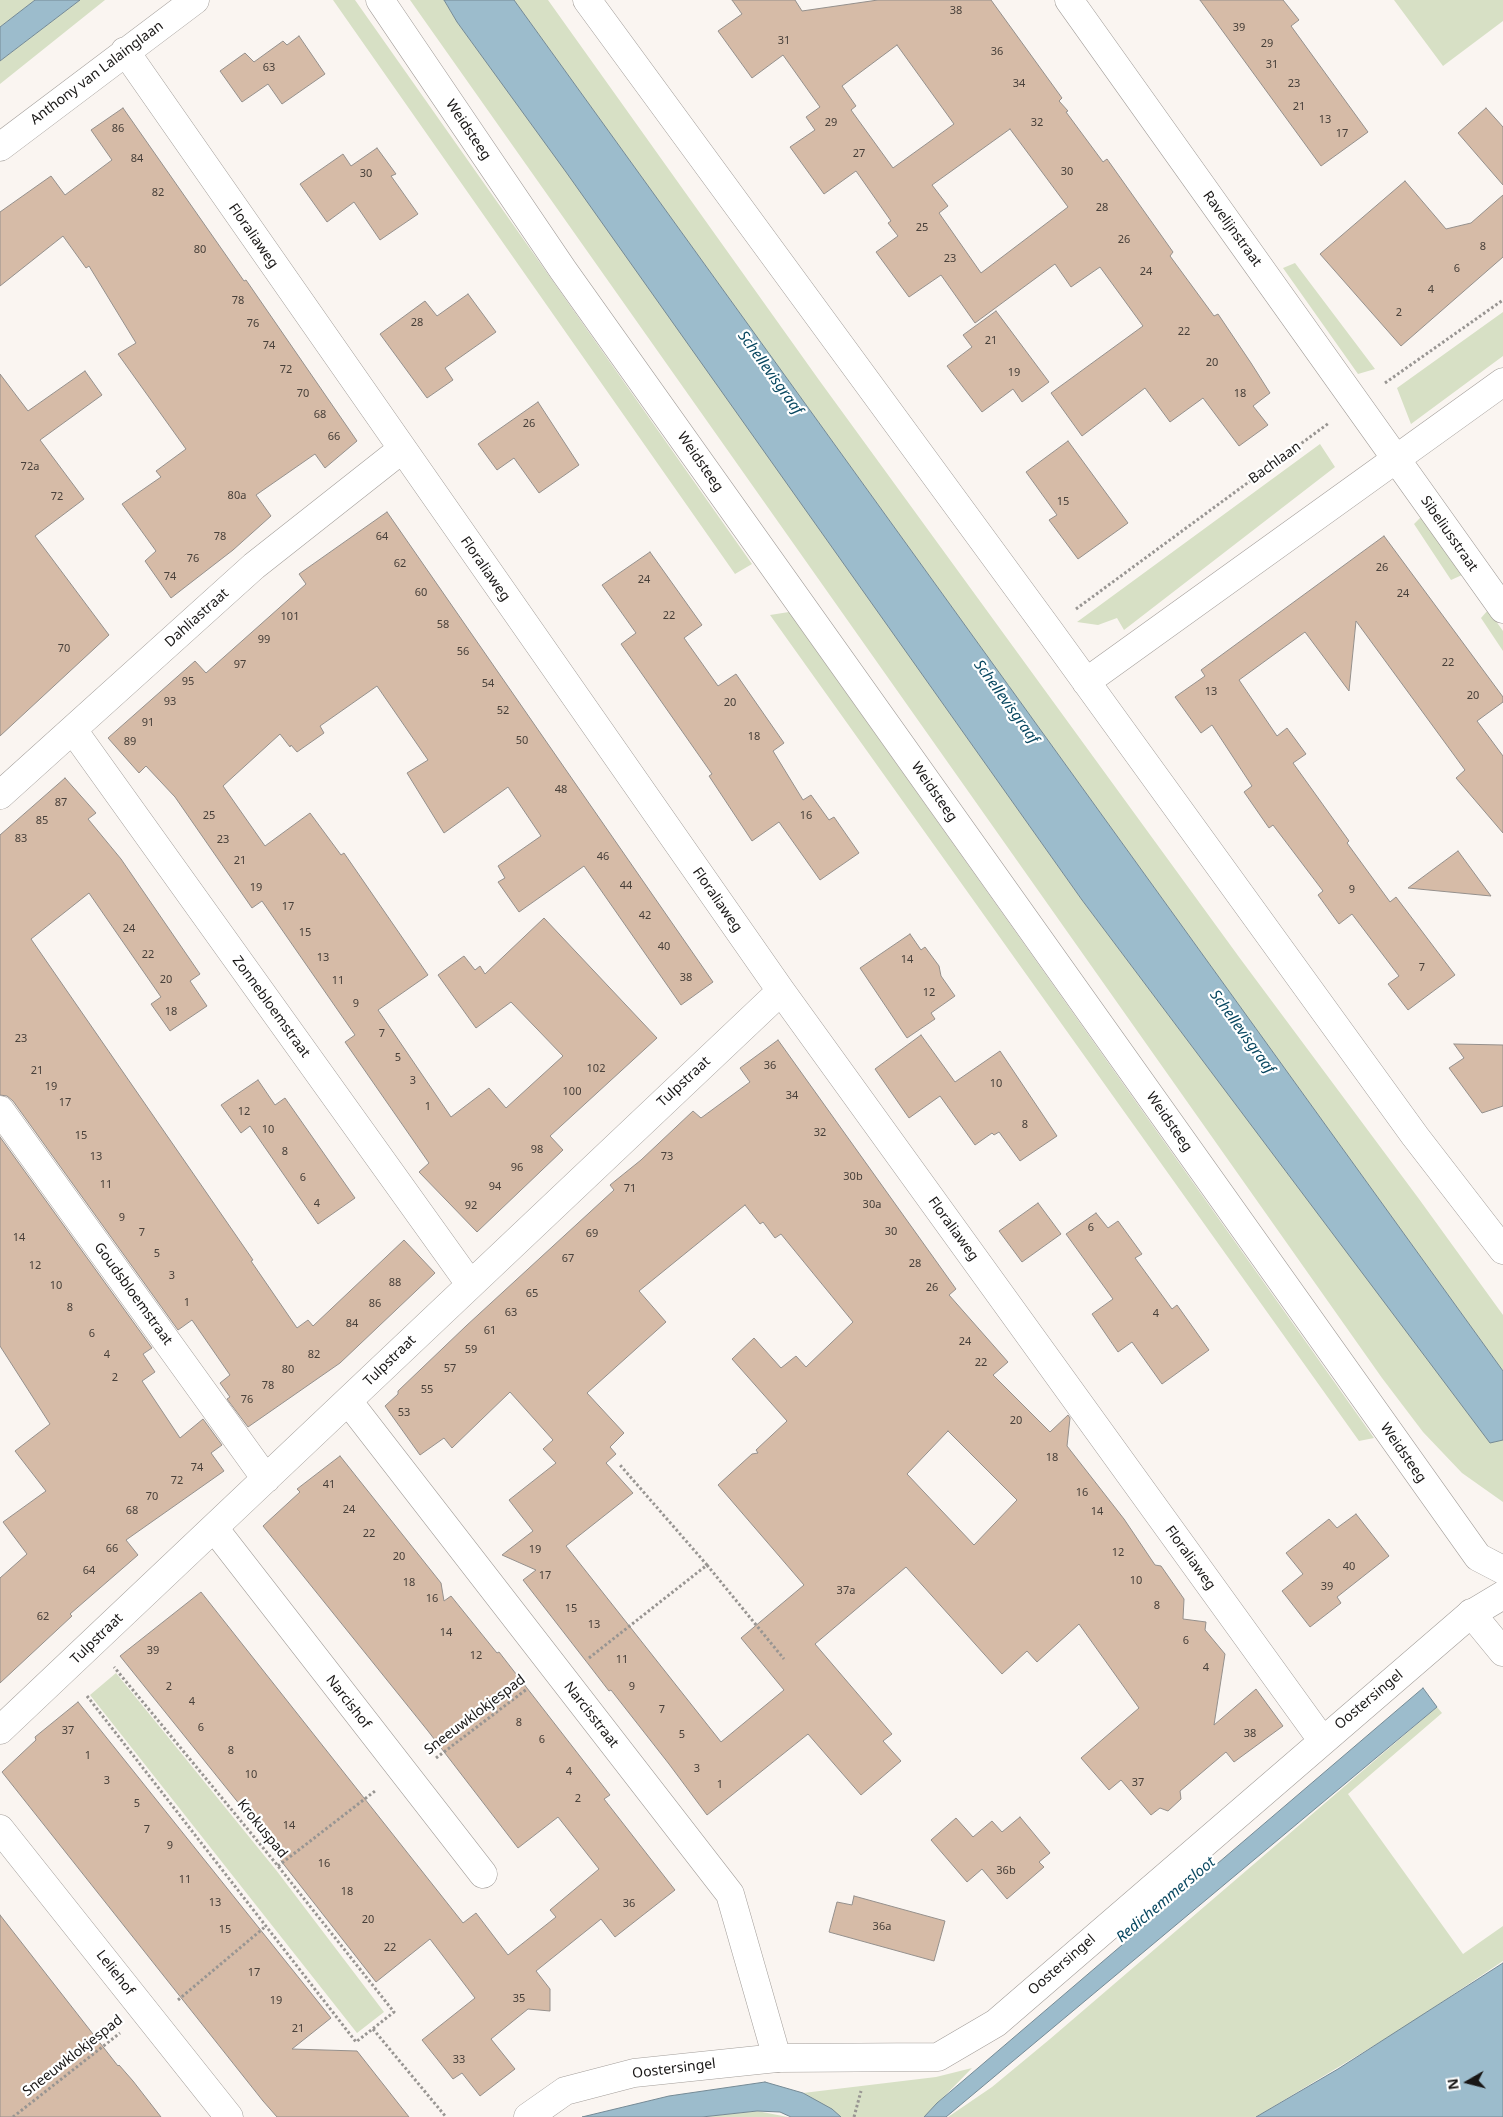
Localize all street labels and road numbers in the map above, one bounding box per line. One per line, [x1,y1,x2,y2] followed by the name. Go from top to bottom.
[27,18,167,128] street label: Anthony van Lalainglaan
[442,97,494,163] street label: Weidsteeg
[1199,188,1265,270] street label: Ravelijnstraat
[225,200,281,272] street label: Floraliaweg
[673,429,727,495] street label: Weidsteeg
[1246,438,1304,488] street label: Bachlaan
[1417,493,1481,575] street label: Sibeliusstraat
[457,533,513,605] street label: Floraliaweg
[162,585,232,651] street label: Dahliastraat
[907,759,961,825] street label: Weidsteeg
[689,864,745,936] street label: Floraliaweg
[229,953,313,1061] street label: Zonnebloemstraat
[654,1053,714,1111] street label: Tulpstraat
[1142,1089,1196,1155] street label: Weidsteeg
[924,1194,982,1264] street label: Floraliaweg
[90,1240,176,1348] street label: Goudsbloemstraat
[360,1332,420,1390] street label: Tulpstraat
[1376,1420,1430,1486] street label: Weidsteeg
[1161,1523,1219,1593] street label: Floraliaweg
[67,1610,127,1668] street label: Tulpstraat
[1331,1667,1407,1733] street label: Oostersingel
[322,1672,374,1732] street label: Narcishof
[421,1672,529,1758] street label: Sneeuwklokjespad
[560,1679,622,1751] street label: Narcisstraat
[233,1796,291,1862] street label: Krokuspad
[1025,1931,1099,1999] street label: Oostersingel
[92,1947,138,1999] street label: Leliehof
[20,2012,126,2100] street label: Sneeuwklokjespad
[631,2056,717,2082] street label: Oostersingel

